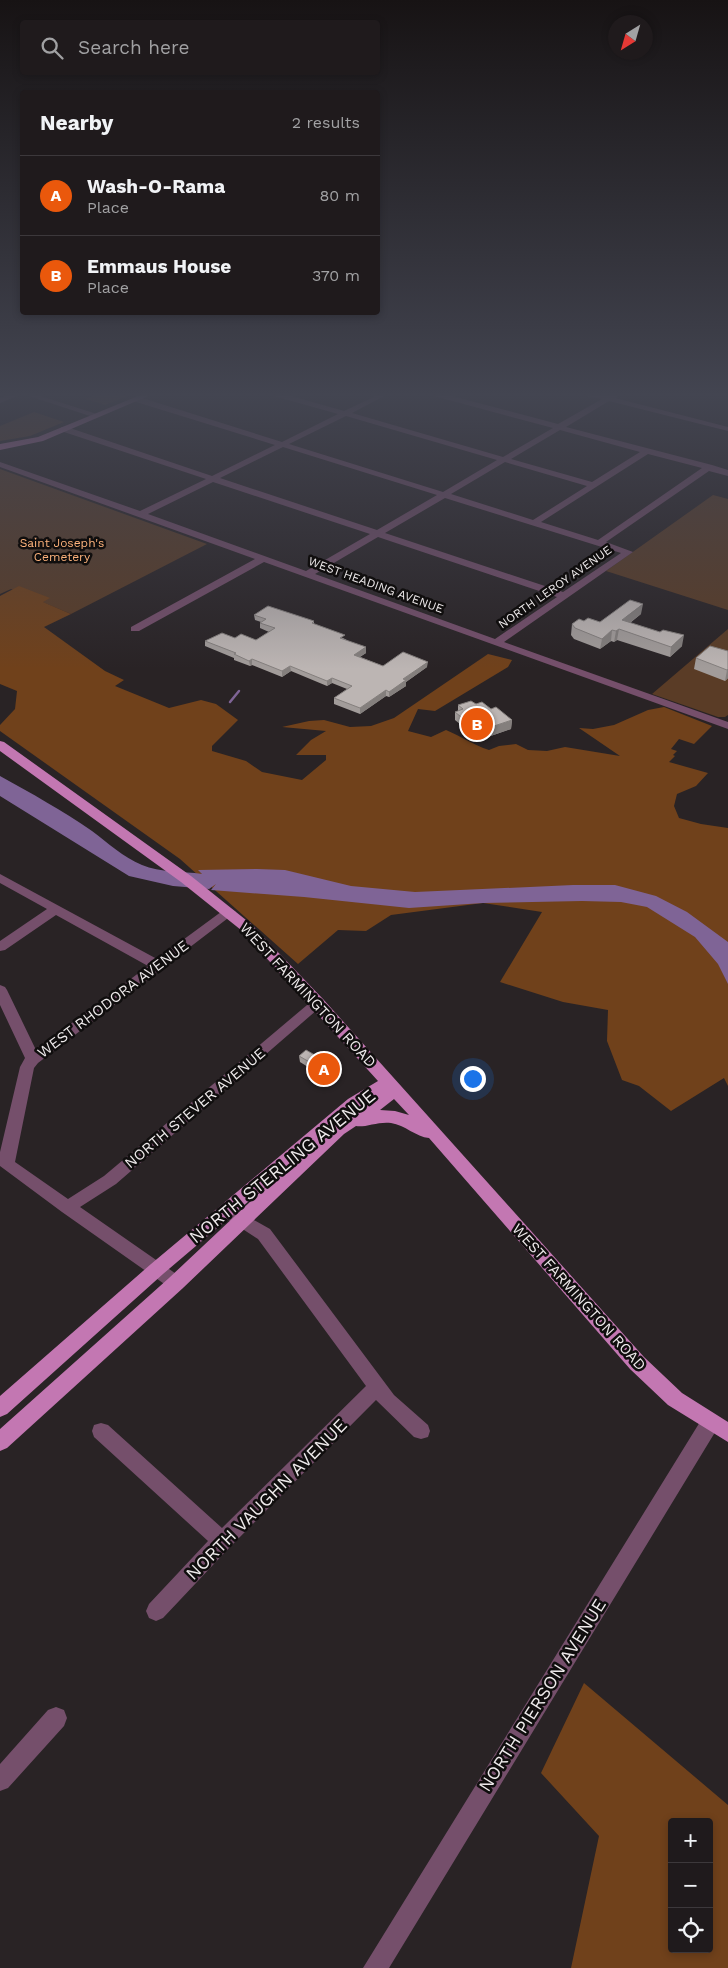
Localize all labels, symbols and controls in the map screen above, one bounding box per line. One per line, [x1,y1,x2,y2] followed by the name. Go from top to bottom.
[608,15,653,60] north arrow
[20,20,380,75] search box
[38,34,66,62] icon: search
[78,36,189,59] text: Search here
[40,110,113,135] text: Nearby
[292,113,360,132] text: 2 results
[87,175,225,198] text: Wash-O-Rama
[51,186,61,205] text: A
[319,186,360,205] text: 80 m
[87,198,129,217] text: Place
[87,255,231,278] text: Emmaus House
[51,266,61,285] text: B
[312,266,360,285] text: 370 m
[87,278,129,297] text: Place
[20,536,104,564] park label: Saint Joseph's Cemetery
[496,542,614,631] street label: NORTH LEROY AVENUE
[306,554,446,616] street label: WEST HEADING AVENUE
[461,705,493,743] pin: B
[236,919,380,1071] street label: WEST FARMINGTON ROAD
[34,936,192,1062] street label: WEST RHODORA AVENUE
[121,1044,269,1172] street label: NORTH STEVER AVENUE
[308,1050,340,1088] pin: A
[460,1066,486,1092] your location
[185,1085,379,1247] street label: NORTH STERLING AVENUE
[508,1220,650,1374] street label: WEST FARMINGTON ROAD
[181,1414,351,1584] street label: NORTH VAUGHN AVENUE
[474,1595,610,1795] street label: NORTH PIERSON AVENUE
[668,1818,713,1953] map controls
[668,1818,713,1863] button: +
[668,1863,713,1908] button: −
[668,1908,713,1953] button: locate

